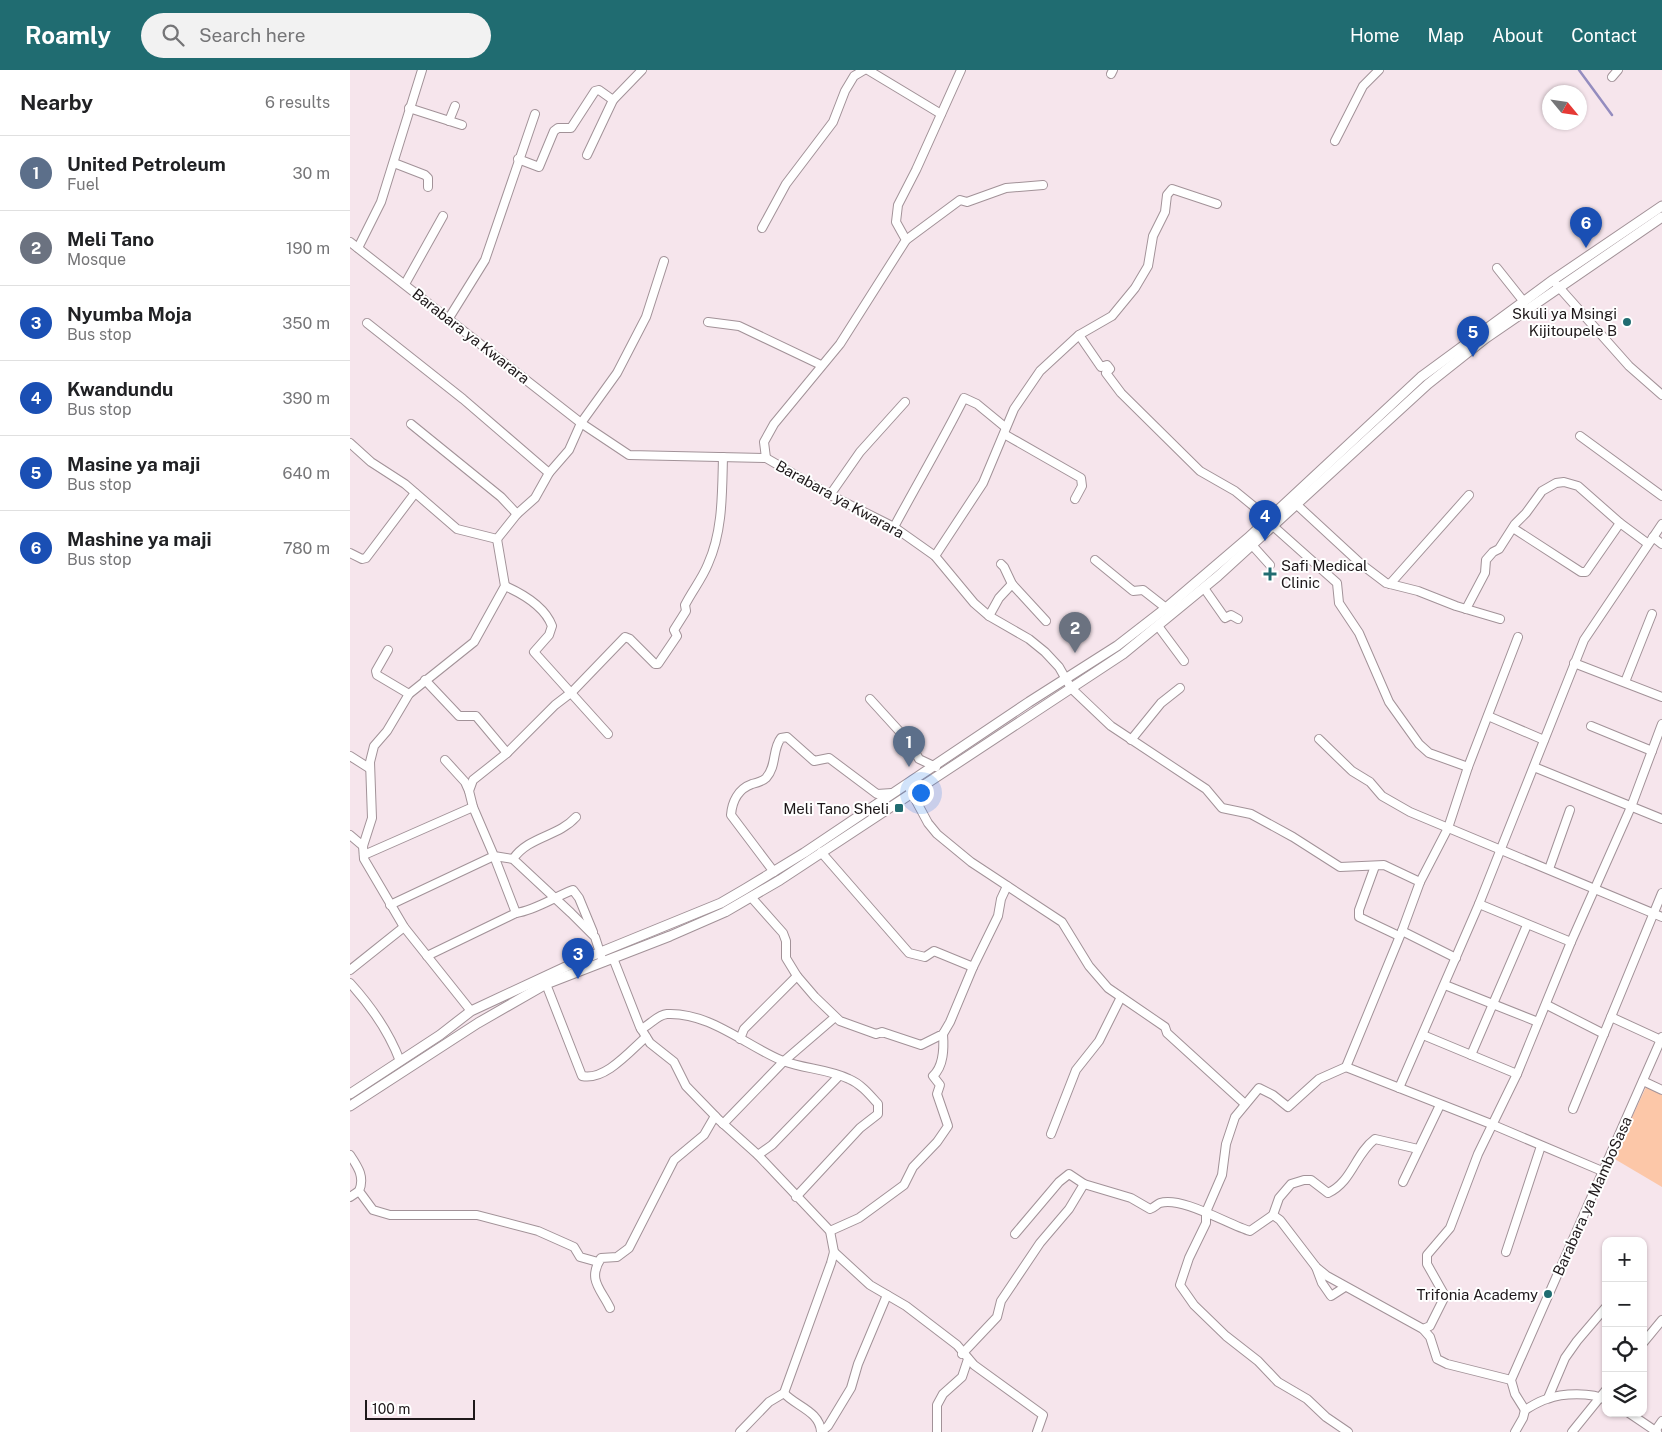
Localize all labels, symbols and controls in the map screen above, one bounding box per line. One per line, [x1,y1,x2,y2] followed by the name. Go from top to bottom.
[141,13,491,58] search box
[25,21,111,49] text: Roamly
[159,21,187,49] icon: search
[199,24,306,46] text: Search here
[1350,25,1400,46] text: Home
[1428,25,1464,46] text: Map
[1492,25,1543,46] text: About
[1571,25,1637,46] text: Contact
[1542,85,1587,130] north arrow
[20,90,93,115] text: Nearby
[265,93,330,112] text: 6 results
[67,153,226,175] text: United Petroleum
[33,164,39,183] text: 1
[293,164,330,183] text: 30 m
[67,175,100,194] text: Fuel
[1570,207,1602,248] pin: 6
[67,228,154,250] text: Meli Tano
[31,239,41,258] text: 2
[286,239,330,258] text: 190 m
[67,250,126,269] text: Mosque
[409,285,533,387] street label: Barabara ya Kwarara
[67,303,192,325] text: Nyumba Moja
[1512,305,1617,339] place label: Skuli ya Msingi Kijitoupele B
[31,314,41,333] text: 3
[282,314,330,333] text: 350 m
[1457,316,1489,357] pin: 5
[1621,316,1633,328] marker: Skuli ya Msingi Kijitoupele B
[67,325,131,344] text: Bus stop
[67,378,173,400] text: Kwandundu
[31,389,41,408] text: 4
[283,389,330,408] text: 390 m
[67,400,131,419] text: Bus stop
[67,453,200,475] text: Masine ya maji
[773,457,907,541] street label: Barabara ya Kwarara
[31,464,41,483] text: 5
[282,464,330,483] text: 640 m
[67,475,131,494] text: Bus stop
[1249,500,1281,541] pin: 4
[67,528,212,550] text: Mashine ya maji
[31,539,41,558] text: 6
[283,539,330,558] text: 780 m
[67,550,131,569] text: Bus stop
[1281,557,1368,591] place label: Safi Medical Clinic
[1263,567,1277,581] marker: Safi Medical Clinic
[1059,612,1091,653] pin: 2
[893,726,925,767] pin: 1
[908,780,934,806] your location
[783,800,889,817] place label: Meli Tano Sheli
[893,802,905,814] marker: Meli Tano Sheli
[562,938,594,979] pin: 3
[1549,1114,1635,1278] street label: Barabara ya MamboSasa
[1602,1237,1647,1417] map controls
[1602,1237,1647,1282] button: +
[1602,1282,1647,1327] button: −
[1416,1286,1538,1303] place label: Trifonia Academy
[1542,1288,1554,1300] marker: Trifonia Academy
[1602,1327,1647,1372] button: locate
[1602,1372,1647,1417] button: layers
[365,1397,475,1420] scale bar
[372,1401,410,1417] text: 100 m

